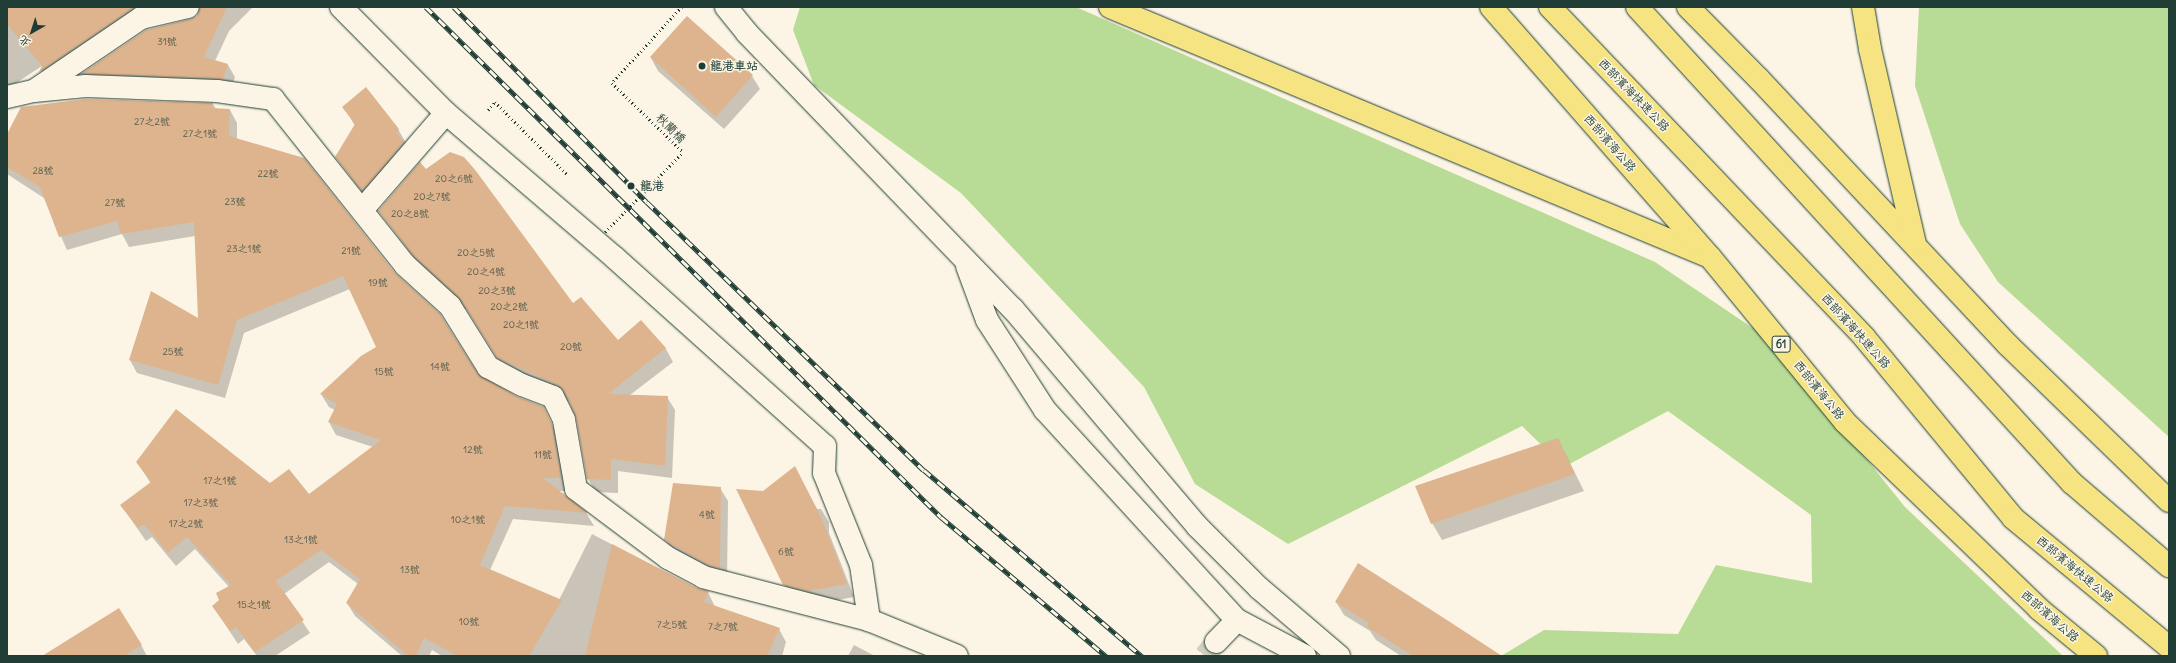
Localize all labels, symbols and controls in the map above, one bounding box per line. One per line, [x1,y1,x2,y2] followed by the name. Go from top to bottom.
[12,12,52,52] north arrow
[16,32,33,50] text: 北
[157,36,177,48] house number: 31號
[1595,55,1673,135] street label: 西部濱海快速公路
[710,59,758,73] place label: 龍港車站
[697,61,707,71] marker: 龍港車站
[653,110,689,146] street label: 秋蘭橋
[1581,111,1639,175] street label: 西部濱海公路
[134,116,170,128] house number: 27之2號
[183,128,217,140] house number: 27之1號
[32,165,54,177] house number: 28號
[258,168,278,180] house number: 22號
[435,173,473,185] house number: 20之6號
[640,179,664,193] place label: 龍港
[625,180,637,192] marker: 龍港
[414,191,450,203] house number: 20之7號
[224,196,246,208] house number: 23號
[105,197,125,209] house number: 27號
[391,208,429,220] house number: 20之8號
[226,243,262,255] house number: 23之1號
[341,245,361,257] house number: 21號
[457,247,495,259] house number: 20之5號
[467,266,505,278] house number: 20之4號
[368,277,388,289] house number: 19號
[478,285,516,297] house number: 20之3號
[1819,291,1893,371] street label: 西部濱海快速公路
[490,301,528,313] house number: 20之2號
[503,319,539,331] house number: 20之1號
[1771,335,1791,353] road number: 61
[560,341,582,353] house number: 20號
[162,346,184,358] house number: 25號
[1791,357,1847,423] street label: 西部濱海公路
[430,361,450,373] house number: 14號
[374,366,394,378] house number: 15號
[463,444,483,456] house number: 12號
[534,449,552,461] house number: 11號
[204,475,236,487] house number: 17之1號
[184,497,218,509] house number: 17之3號
[699,509,715,521] house number: 4號
[451,514,485,526] house number: 10之1號
[169,518,203,530] house number: 17之2號
[2034,533,2116,605] street label: 西部濱海快速公路
[284,534,318,546] house number: 13之1號
[778,546,794,558] house number: 6號
[400,564,420,576] house number: 13號
[2018,587,2082,645] street label: 西部濱海公路
[237,599,271,611] house number: 15之1號
[459,616,479,628] house number: 10號
[657,619,687,631] house number: 7之5號
[708,621,738,633] house number: 7之7號

